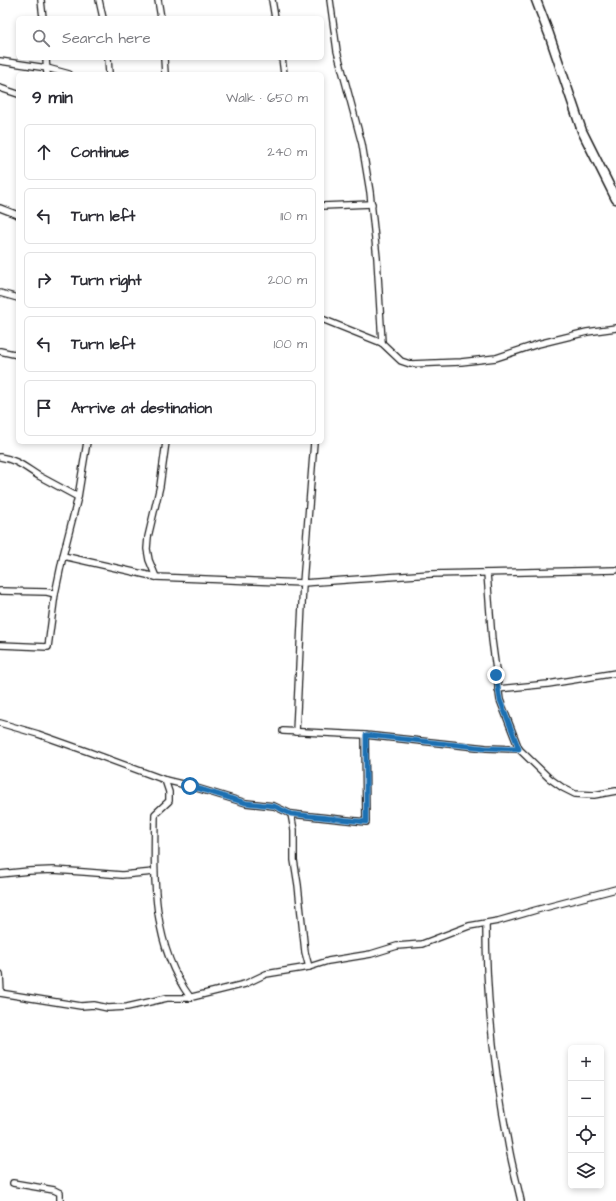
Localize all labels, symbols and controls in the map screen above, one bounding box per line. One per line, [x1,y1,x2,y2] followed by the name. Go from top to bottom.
[16,16,324,60] search box
[30,27,52,49] icon: search
[62,28,151,49] text: Search here
[32,86,73,110] text: 9 min
[226,89,308,107] text: Walk · 650 m
[33,141,55,163] icon: ahead
[71,142,129,163] text: Continue
[267,143,307,161] text: 240 m
[33,205,55,227] icon: left
[71,206,135,227] text: Turn left
[280,207,307,225] text: 110 m
[33,269,55,291] icon: right
[71,270,142,291] text: Turn right
[268,271,307,289] text: 200 m
[33,333,55,355] icon: left
[71,334,135,355] text: Turn left
[274,335,307,353] text: 100 m
[33,397,55,419] icon: arrive
[71,398,212,419] text: Arrive at destination
[487,666,505,684] route end
[181,777,199,795] route start
[568,1045,604,1189] map controls
[568,1045,604,1081] button: +
[568,1081,604,1117] button: −
[568,1117,604,1153] button: locate
[568,1153,604,1189] button: layers

